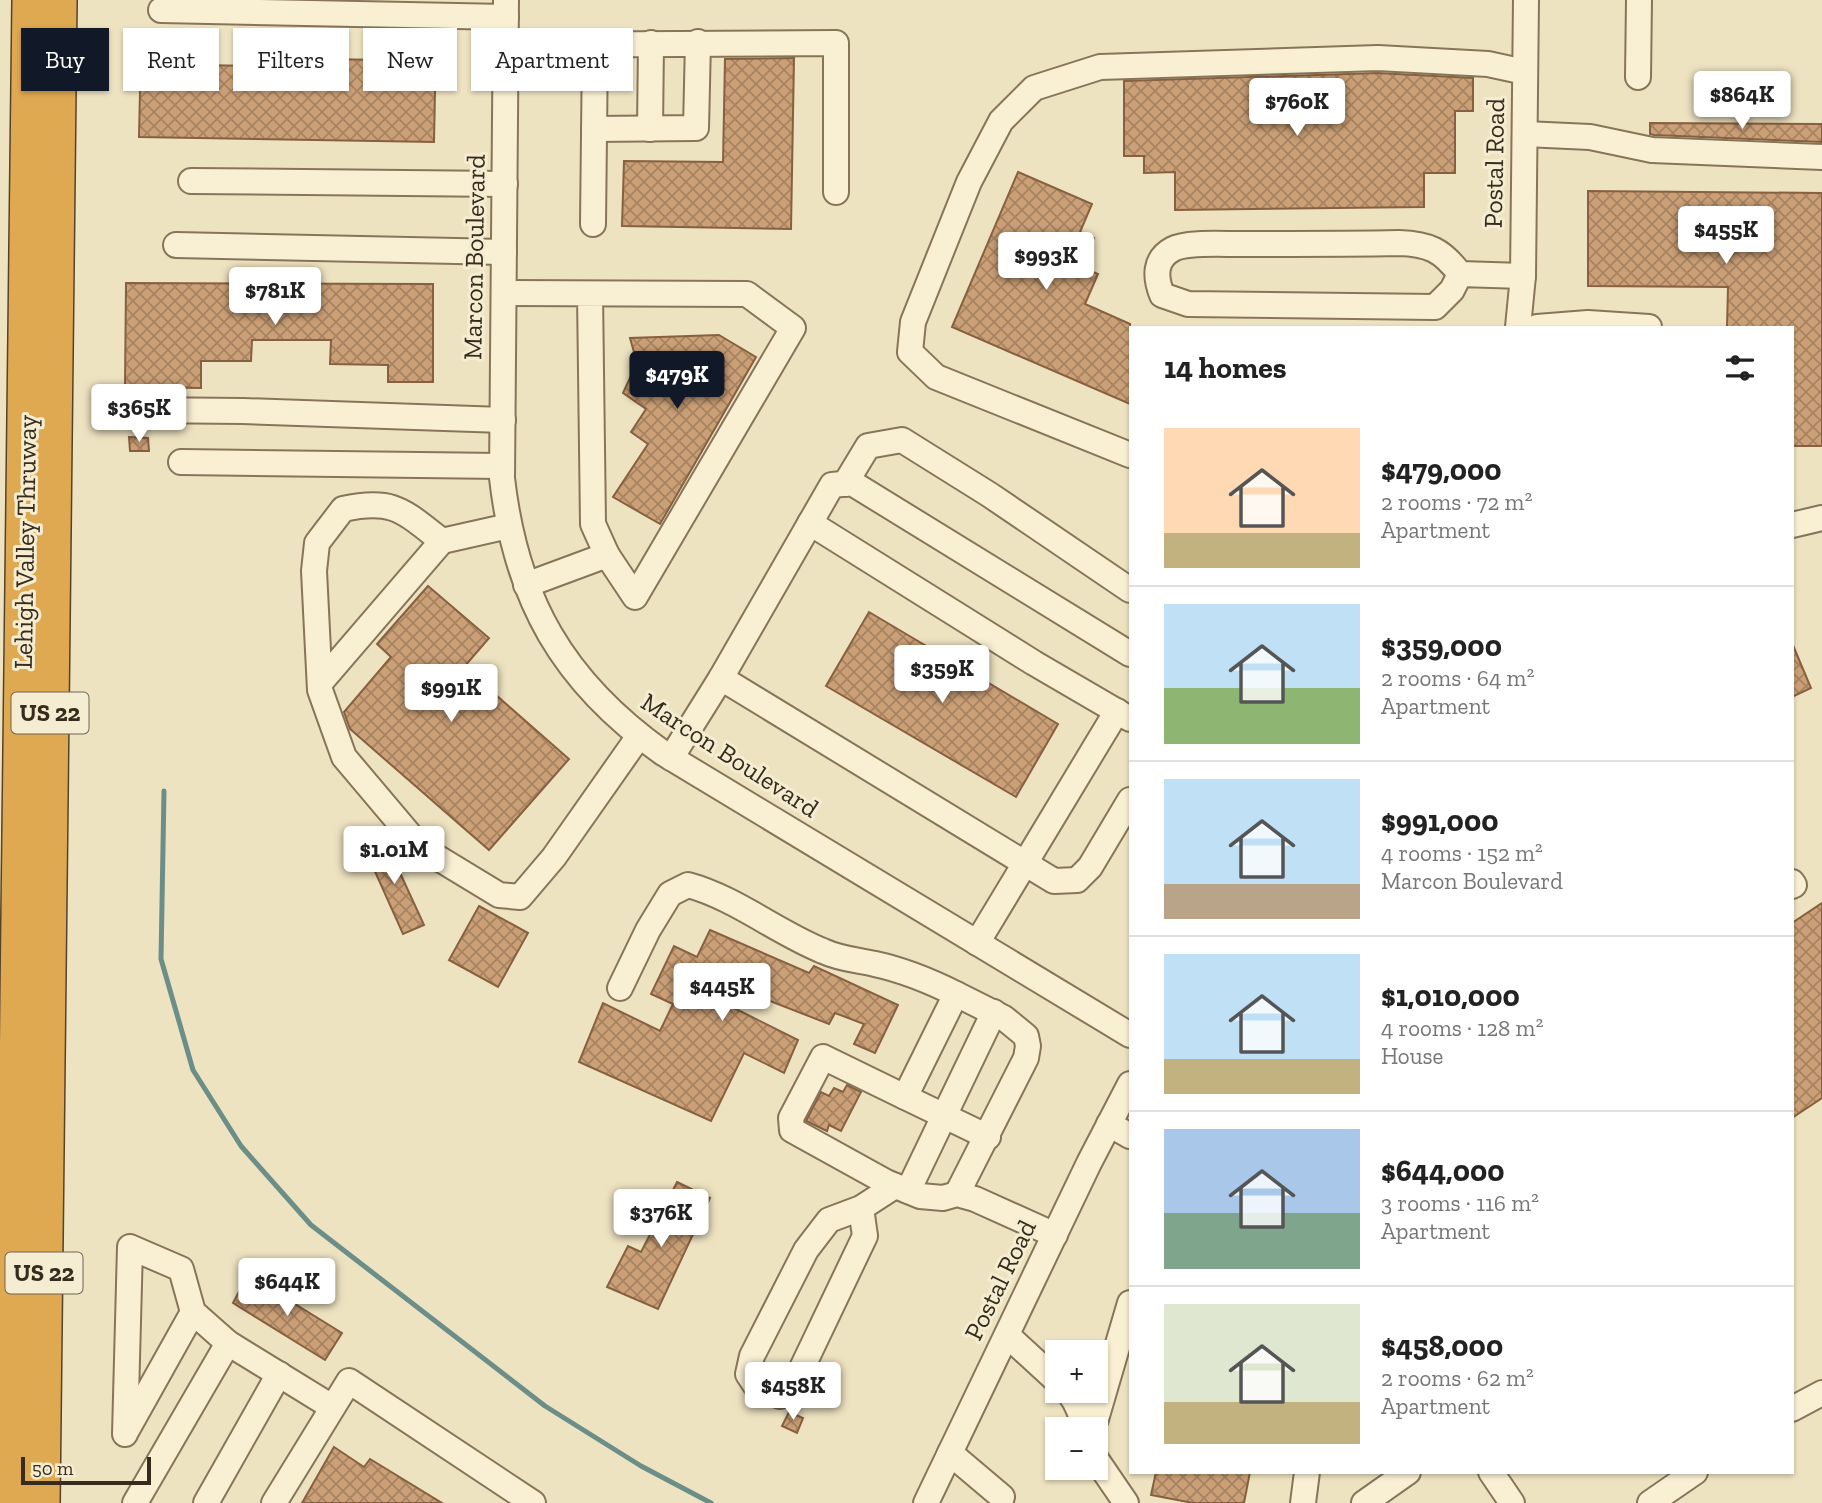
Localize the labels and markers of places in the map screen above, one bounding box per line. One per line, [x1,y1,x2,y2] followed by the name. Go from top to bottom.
[1693,72,1791,131] pin: $864K
[1248,78,1346,138] pin: $760K
[1677,206,1775,266] pin: $455K
[997,232,1095,292] pin: $993K
[226,268,324,327] pin: $781K
[628,352,726,411] pin: $479K
[90,384,188,444] pin: $365K
[893,646,991,705] pin: $359K
[402,664,500,724] pin: $991K
[337,826,451,886] pin: $1.01M
[673,964,771,1023] pin: $445K
[612,1190,710,1249] pin: $376K
[238,1258,336,1318] pin: $644K
[744,1362,842,1422] pin: $458K

